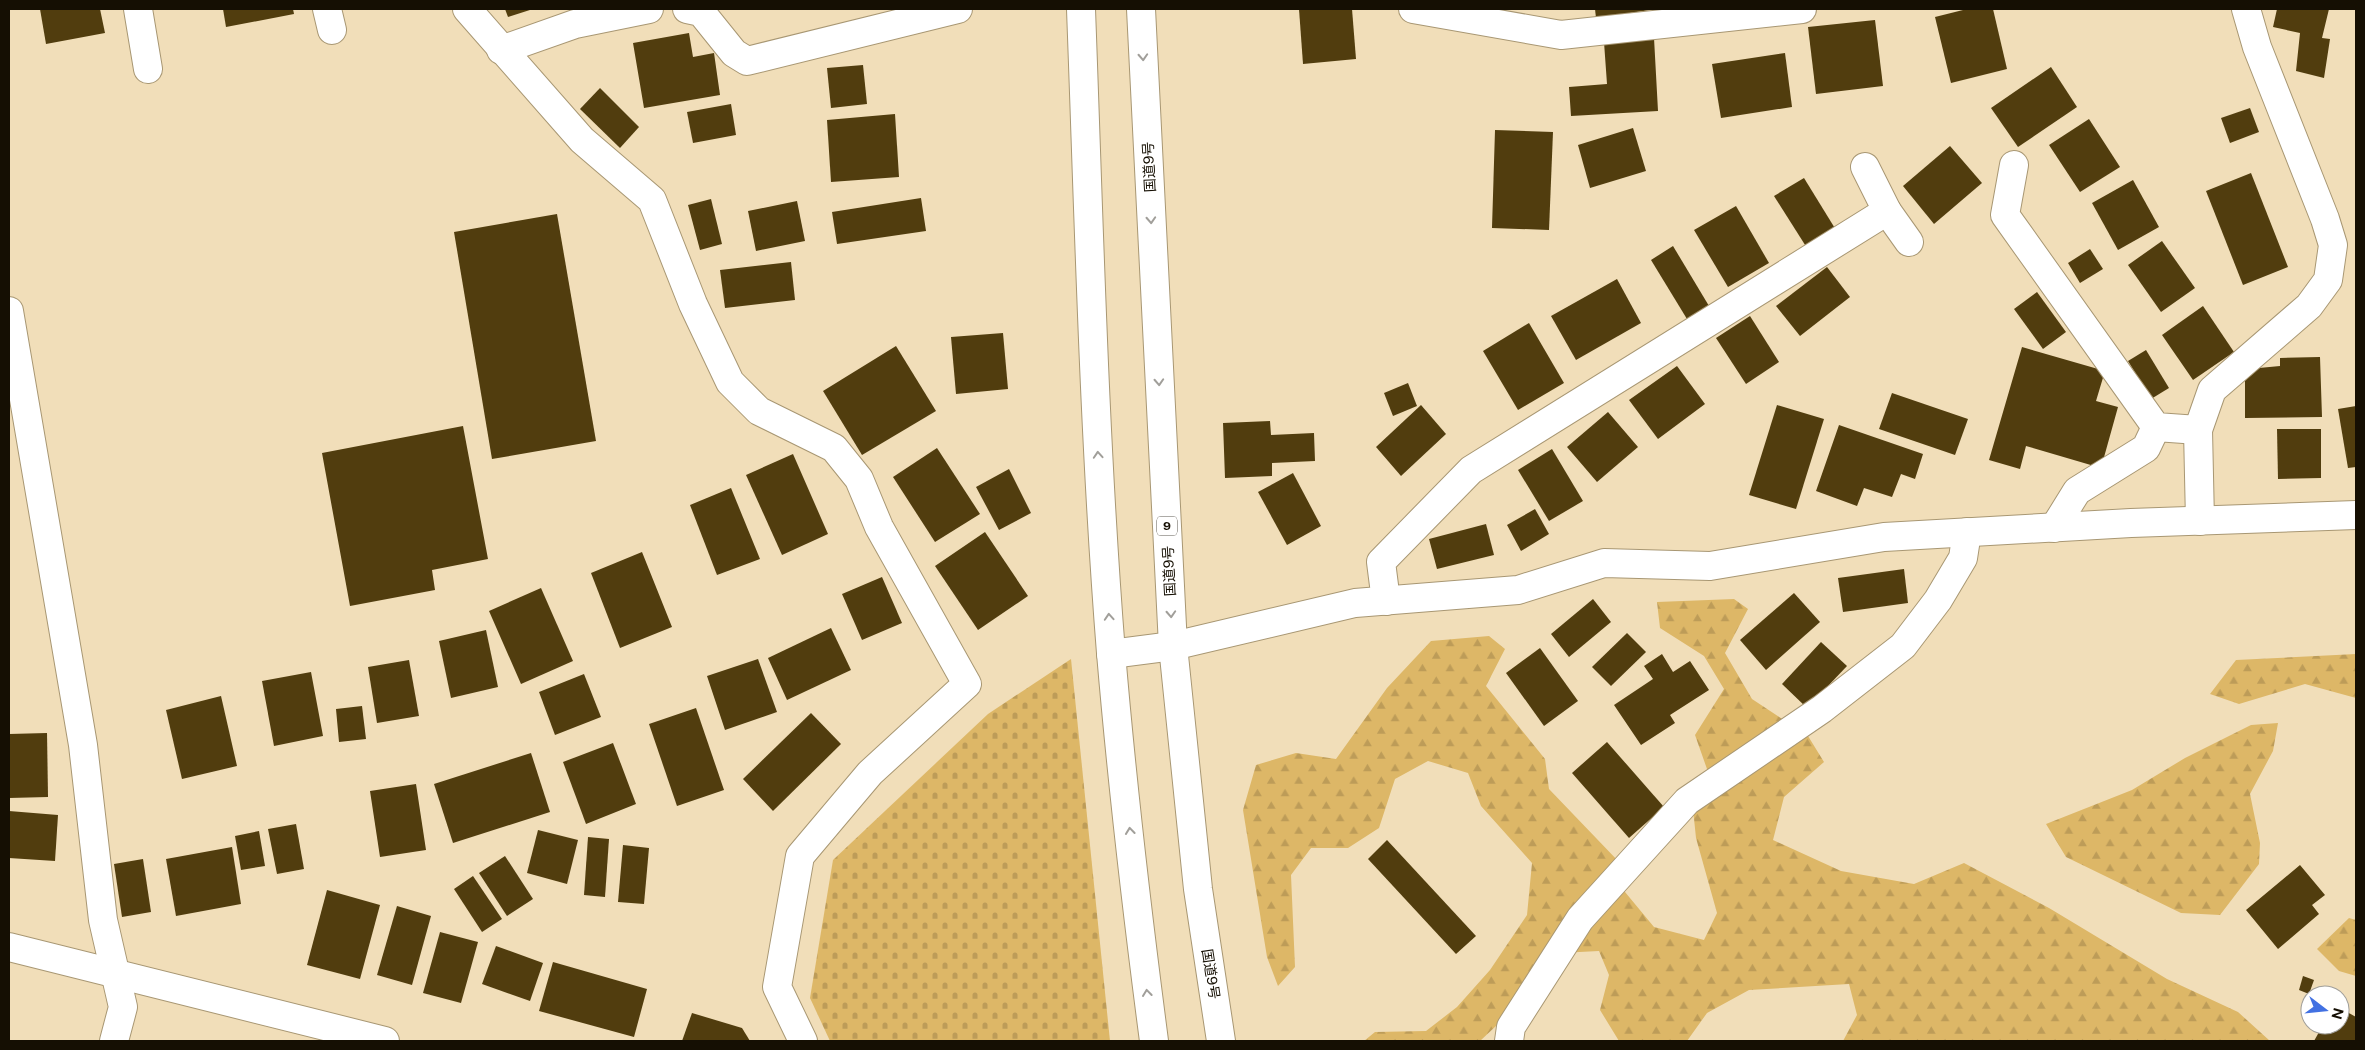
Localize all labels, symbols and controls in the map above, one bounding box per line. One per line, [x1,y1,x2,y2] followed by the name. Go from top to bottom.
[1138,54,1149,62] one-way arrow
[1140,141,1158,193] street label: 国道9号
[1146,216,1157,224] one-way arrow
[1154,378,1165,386] one-way arrow
[1093,451,1104,459] one-way arrow
[1157,516,1177,536] road number: 9
[1160,545,1178,597] street label: 国道9号
[1166,610,1177,618] one-way arrow
[1104,613,1115,621] one-way arrow
[1124,827,1135,835] one-way arrow
[1199,948,1223,1000] street label: 国道9号
[2300,985,2350,1035] north arrow
[1143,989,1153,997] one-way arrow
[2328,1006,2347,1021] text: N

